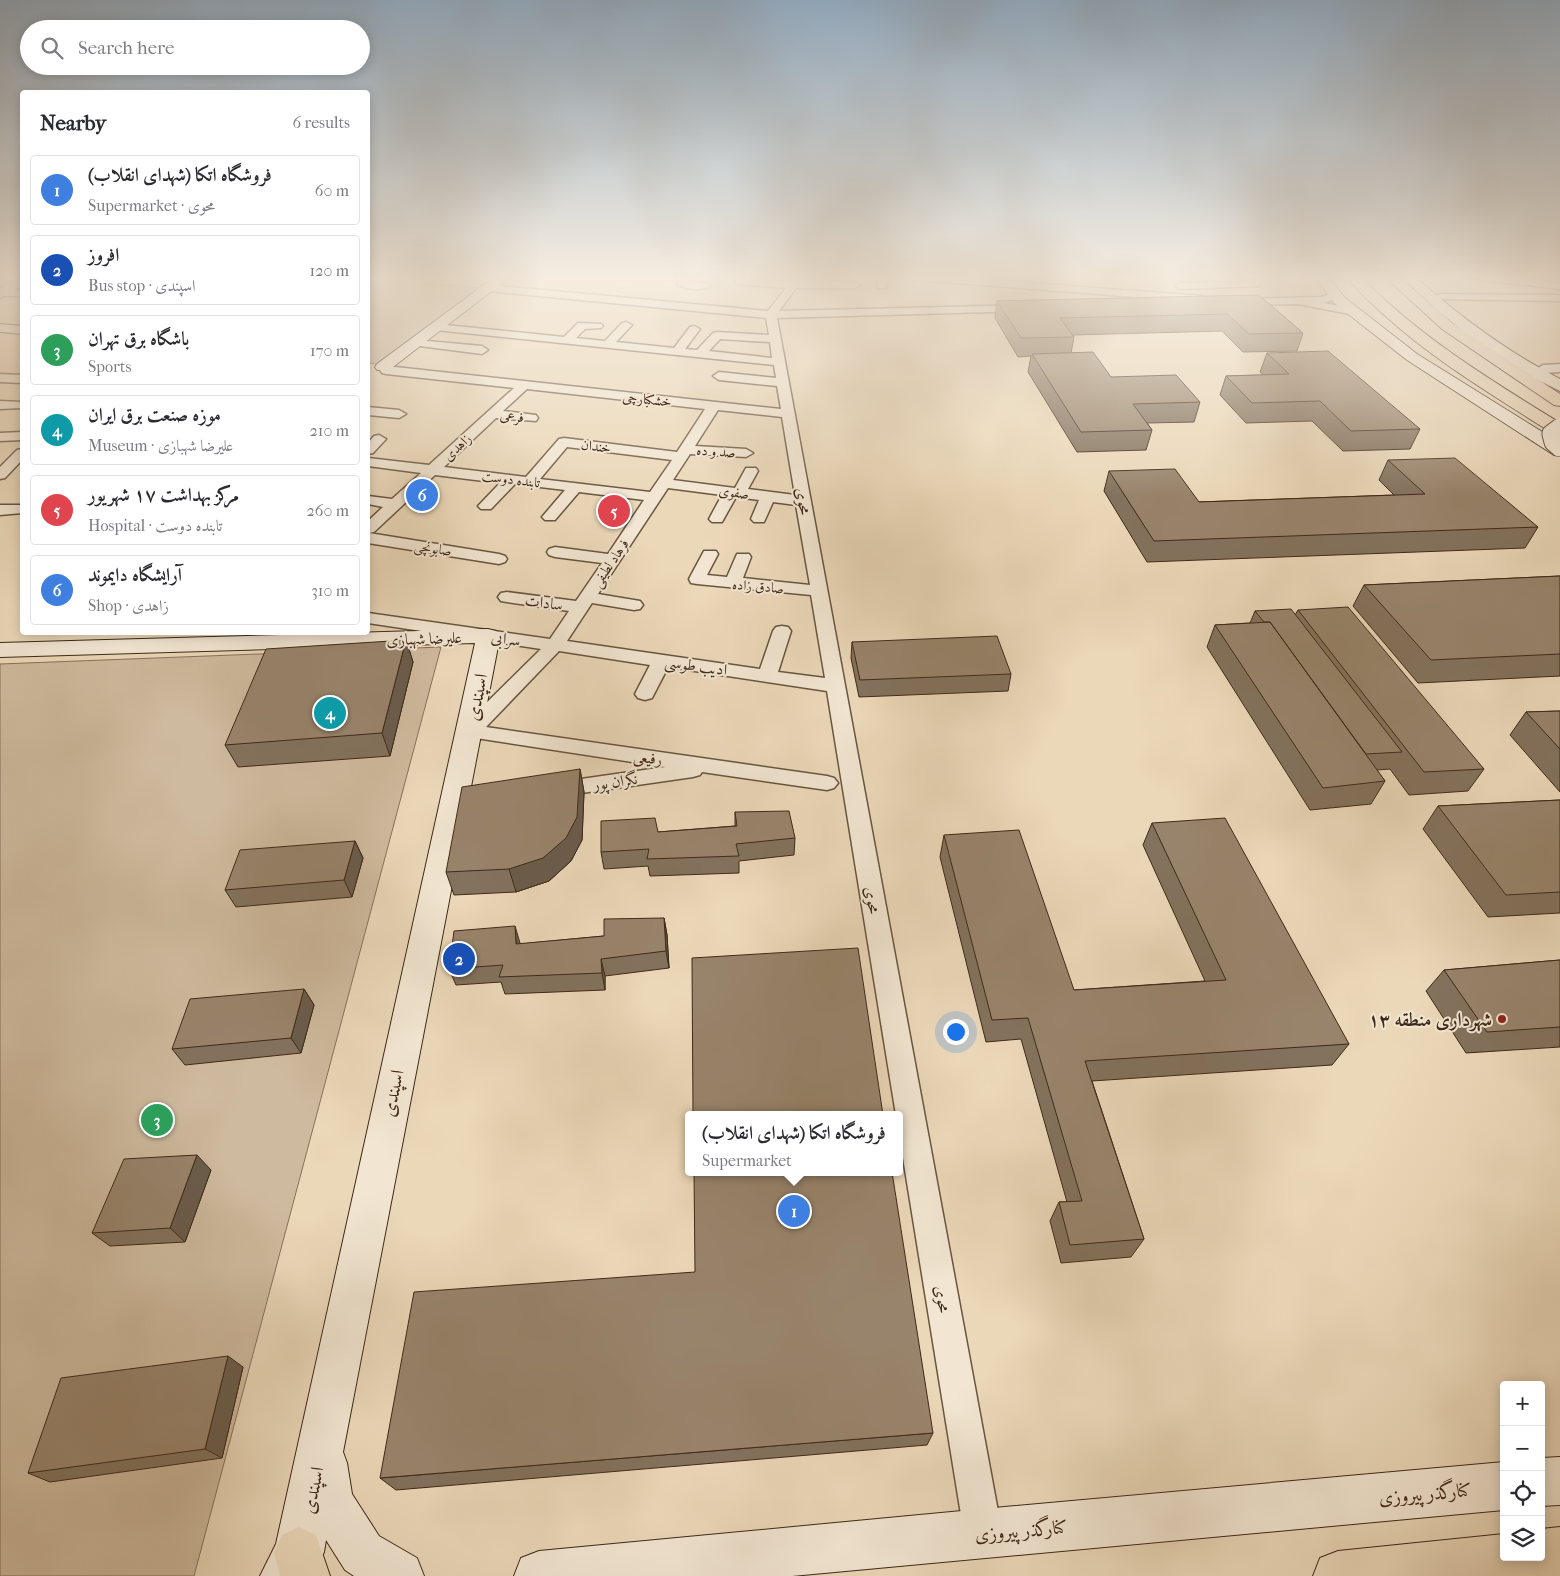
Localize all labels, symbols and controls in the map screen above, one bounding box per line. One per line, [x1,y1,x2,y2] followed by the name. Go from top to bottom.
[20,20,370,75] search box
[38,34,66,62] icon: search
[78,37,174,59] text: Search here
[40,111,106,135] text: Nearby
[292,113,350,132] text: 6 results
[88,164,272,186] text: فروشگاه اتکا (شهدای انقلاب)
[54,181,60,200] text: 1
[315,181,349,200] text: 60 m
[88,196,215,215] text: Supermarket · محوی
[88,244,119,266] text: افروز
[53,261,61,280] text: 2
[310,261,349,280] text: 120 m
[88,276,195,295] text: Bus stop · اسپندی
[88,328,189,350] text: باشگاه برق تهران
[54,341,60,360] text: 3
[310,341,349,360] text: 170 m
[88,357,131,376] text: Sports
[621,388,672,411] street label: خشکبارچی
[88,404,221,426] text: موزه صنعت برق ایران
[499,407,525,426] street label: فرعی
[52,421,62,440] text: 4
[310,421,349,440] text: 210 m
[440,430,475,465] street label: زاهدی
[88,436,233,455] text: Museum · علیرضا شهبازی
[580,436,612,457] street label: خندان
[696,442,736,461] street label: صد و ده
[481,467,541,492] street label: تابنده دوست
[406,476,438,514] pin: 6
[718,482,750,503] street label: صفوی
[88,484,239,506] text: مرکز بهداشت ۱۷ شهریور
[791,486,815,517] street label: محوی
[598,492,630,530] pin: 5
[54,501,60,520] text: 5
[307,501,349,520] text: 260 m
[88,516,222,535] text: Hospital · تابنده دوست
[588,536,634,592] street label: فرهاد لطیفی
[413,537,453,561] street label: صابونچی
[88,564,182,586] text: آرایشگاه دایموند
[731,576,785,597] street label: صادق زاده
[53,581,61,600] text: 6
[311,581,349,600] text: 310 m
[524,590,564,615] street label: سادات
[88,596,169,615] text: Shop · زاهدی
[490,627,522,652] street label: سرابی
[386,628,462,650] street label: علیرضا شهبازی
[663,652,728,681] street label: ادیب طوسی
[462,672,494,723] street label: اسپندی
[314,694,346,732] pin: 4
[632,746,664,771] street label: رفیعی
[590,769,639,796] street label: نگران پور
[860,885,884,916] street label: محوی
[443,940,475,978] pin: 2
[1368,1009,1492,1032] place label: شهرداری منطقه ۱۳
[1496,1013,1508,1025] marker: شهرداری منطقه ۱۳
[943,1019,969,1045] your location
[377,1068,411,1119] street label: اسپندی
[141,1101,173,1139] pin: 3
[685,1111,903,1176] popup
[702,1122,886,1144] text: فروشگاه اتکا (شهدای انقلاب)
[702,1151,792,1170] text: Supermarket
[778,1192,810,1230] pin: 1
[930,1284,954,1315] street label: محوی
[1500,1381,1545,1561] map controls
[1500,1381,1545,1426] button: +
[1500,1426,1545,1471] button: −
[297,1465,331,1516] street label: اسپندی
[1500,1471,1545,1516] button: locate
[1378,1476,1473,1511] street label: کنارگذر پیروزی
[974,1513,1069,1548] street label: کنارگذر پیروزی
[1500,1516,1545,1561] button: layers

